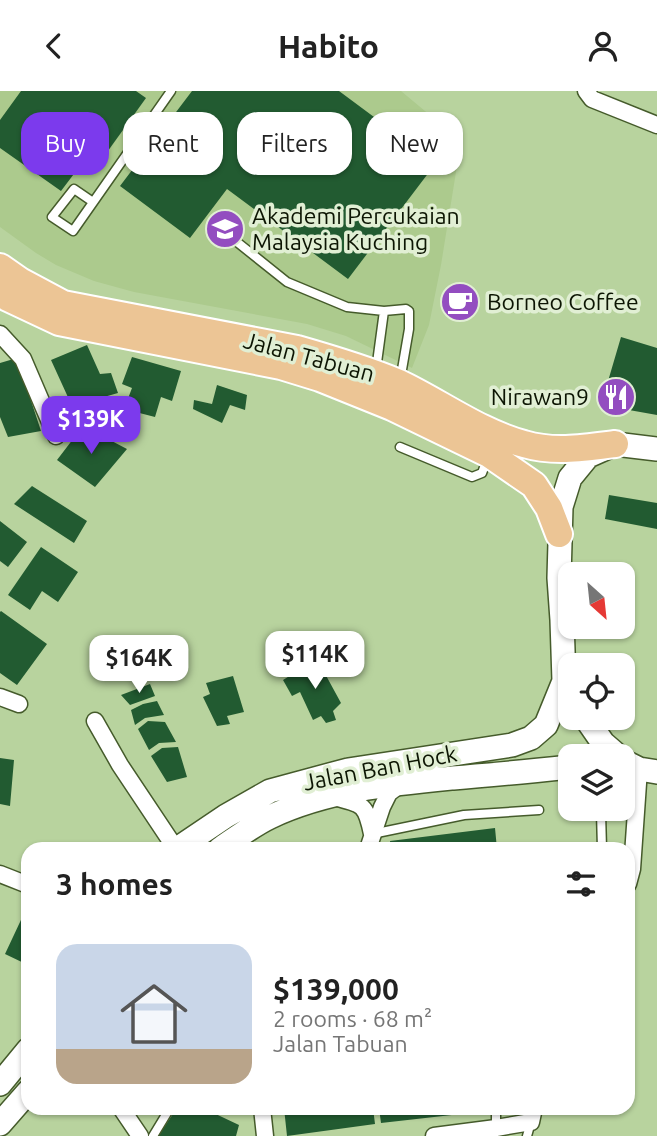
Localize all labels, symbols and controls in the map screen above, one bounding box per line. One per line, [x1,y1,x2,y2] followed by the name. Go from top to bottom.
[35,27,73,65] icon: back
[584,27,622,65] icon: person
[278,28,379,64] text: Habito
[21,112,109,175] chip: Buy
[123,112,223,175] chip: Rent
[237,112,352,175] chip: Filters
[366,112,463,175] chip: New
[252,203,460,254] place label: Akademi Percukaian Malaysia Kuching
[204,208,246,250] school or university icon: Akademi Percukaian Malaysia Kuching
[439,281,481,323] cafe icon: Borneo Coffee
[487,289,639,314] place label: Borneo Coffee
[241,327,377,386] street label: Jalan Tabuan
[595,376,637,418] restaurant icon: Nirawan9
[491,384,589,409] place label: Nirawan9
[42,397,140,456] pin: $139K
[57,406,125,431] text: $139K
[558,562,635,639] north arrow
[558,562,635,821] map controls
[266,631,364,691] pin: $114K
[90,635,188,695] pin: $164K
[281,641,349,666] text: $114K
[105,645,173,670] text: $164K
[558,653,635,730] button: locate
[301,740,459,795] street label: Jalan Ban Hock
[558,744,635,821] button: layers
[562,865,600,903] icon: filters
[56,867,173,901] text: 3 homes
[112,972,196,1056] icon: home
[273,972,399,1006] text: $139,000
[273,1006,432,1031] text: 2 rooms · 68 m²
[273,1031,408,1056] text: Jalan Tabuan

